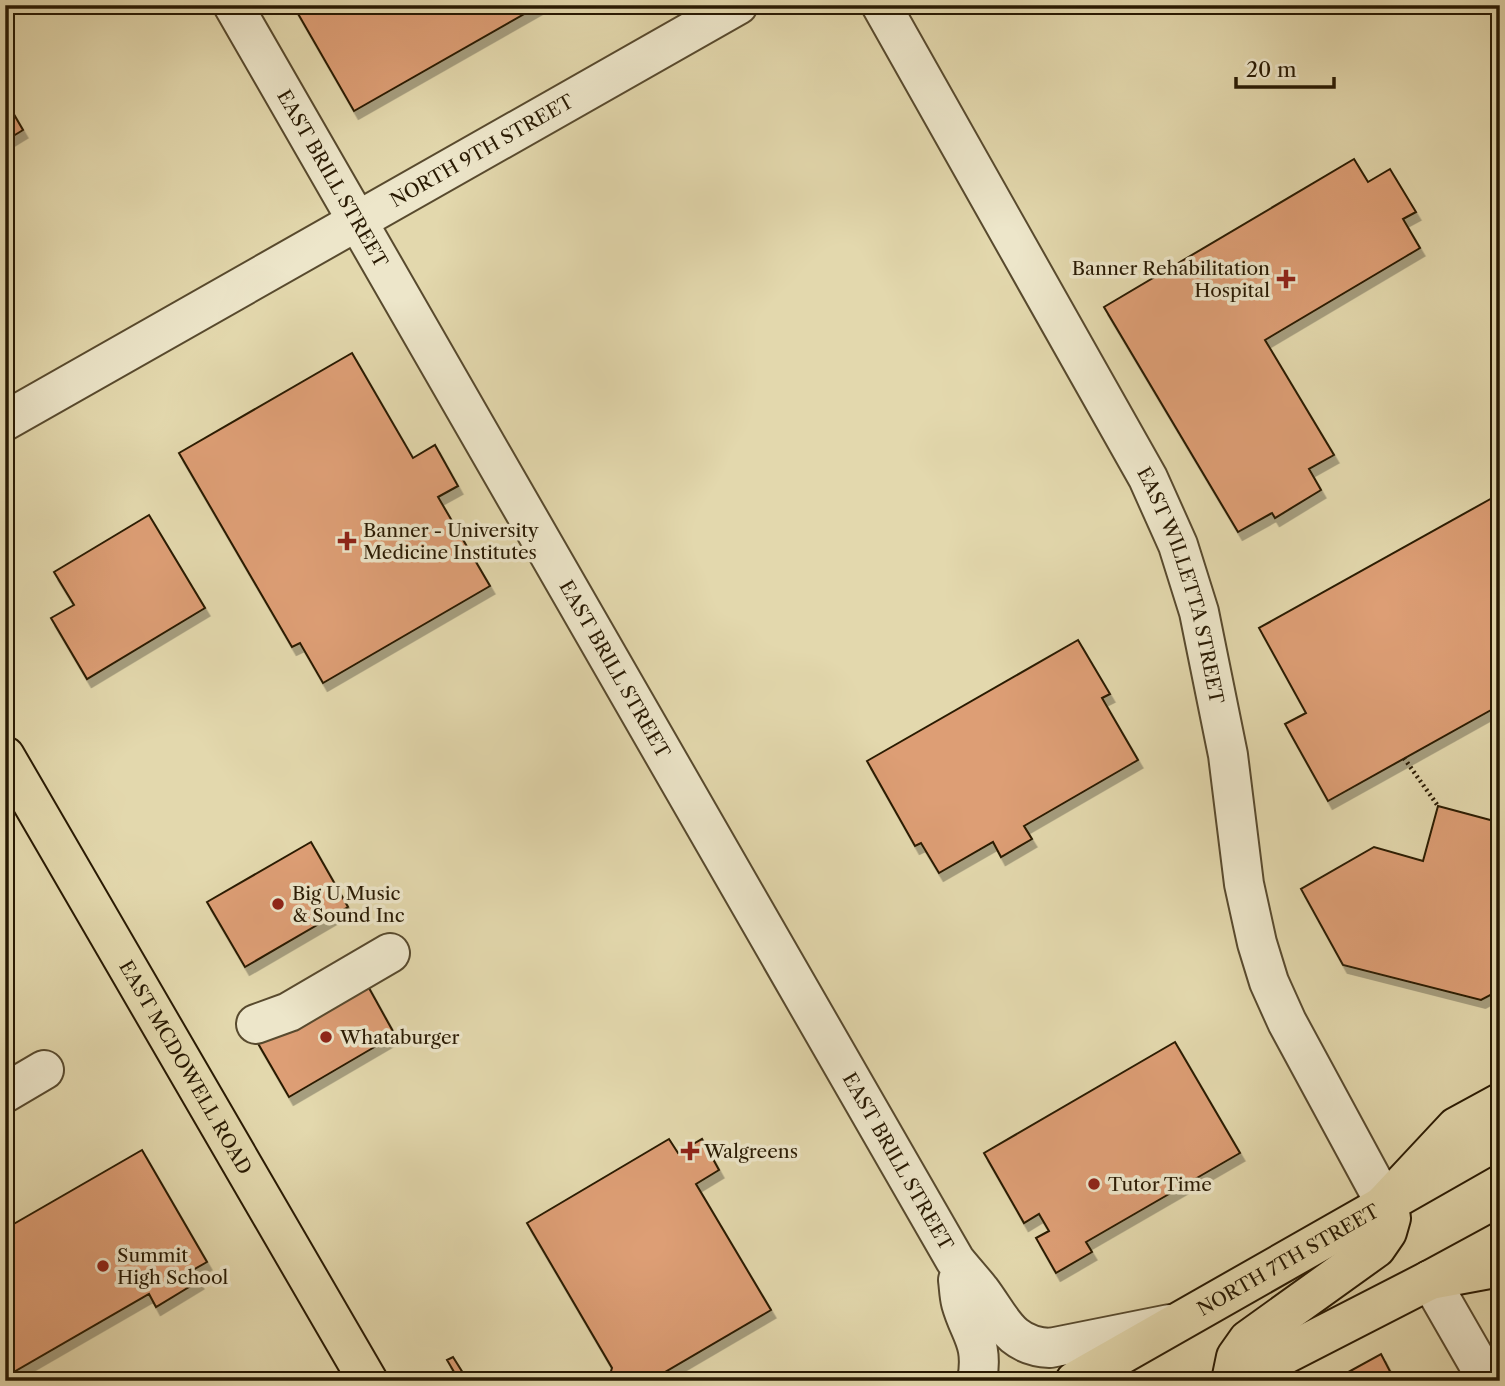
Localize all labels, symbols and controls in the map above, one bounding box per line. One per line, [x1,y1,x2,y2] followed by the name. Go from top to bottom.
[1236,46,1334,90] scale bar
[1246,57,1297,82] text: 20 m
[272,86,393,272] street label: EAST BRILL STREET
[386,89,578,212] street label: NORTH 9TH STREET
[1072,257,1270,302] place label: Banner Rehabilitation Hospital
[1276,269,1296,289] marker: Banner Rehabilitation Hospital
[1132,463,1228,707] street label: EAST WILLETTA STREET
[363,519,539,564] place label: Banner - University Medicine Institutes
[337,531,357,551] marker: Banner - University Medicine Institutes
[554,576,675,763] street label: EAST BRILL STREET
[292,882,405,927] place label: Big U Music & Sound Inc
[270,896,286,912] marker: Big U Music & Sound Inc
[114,956,256,1179] street label: EAST MCDOWELL ROAD
[339,1026,460,1049] place label: Whataburger
[318,1029,334,1045] marker: Whataburger
[838,1069,958,1255] street label: EAST BRILL STREET
[703,1140,798,1163] place label: Walgreens
[682,1143,698,1159] marker: Walgreens
[1108,1173,1212,1196] place label: Tutor Time
[1086,1176,1102,1192] marker: Tutor Time
[1193,1199,1384,1321] street label: NORTH 7TH STREET
[117,1244,229,1289] place label: Summit High School
[95,1258,111,1274] marker: Summit High School

